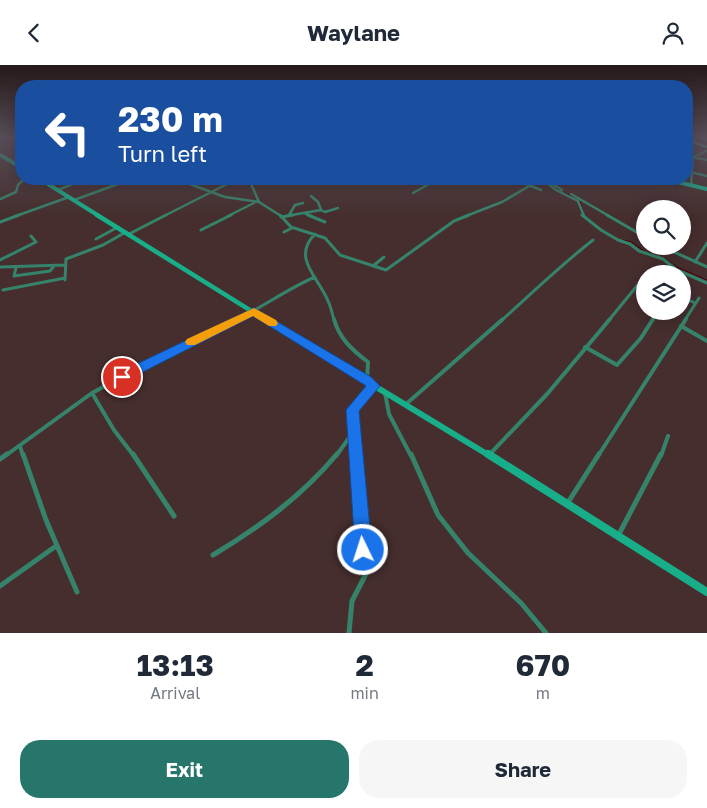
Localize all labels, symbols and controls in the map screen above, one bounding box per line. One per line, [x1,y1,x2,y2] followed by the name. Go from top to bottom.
[20,19,48,47] icon: back
[307,19,400,46] text: Waylane
[659,19,687,47] icon: person
[118,98,223,140] text: 230 m
[35,100,100,165] icon: left
[118,140,207,167] text: Turn left
[636,200,691,320] map controls
[636,200,691,255] button: search
[636,265,691,320] button: layers
[101,356,143,398] pin
[108,363,136,391] icon: arrive
[336,523,388,575] position arrow
[137,647,214,683] text: 13:13
[355,647,374,683] text: 2
[515,647,570,683] text: 670
[150,683,200,703] text: Arrival
[350,683,379,703] text: min
[536,683,550,703] text: m
[20,740,349,798] button: Exit
[359,740,687,798] button: Share

